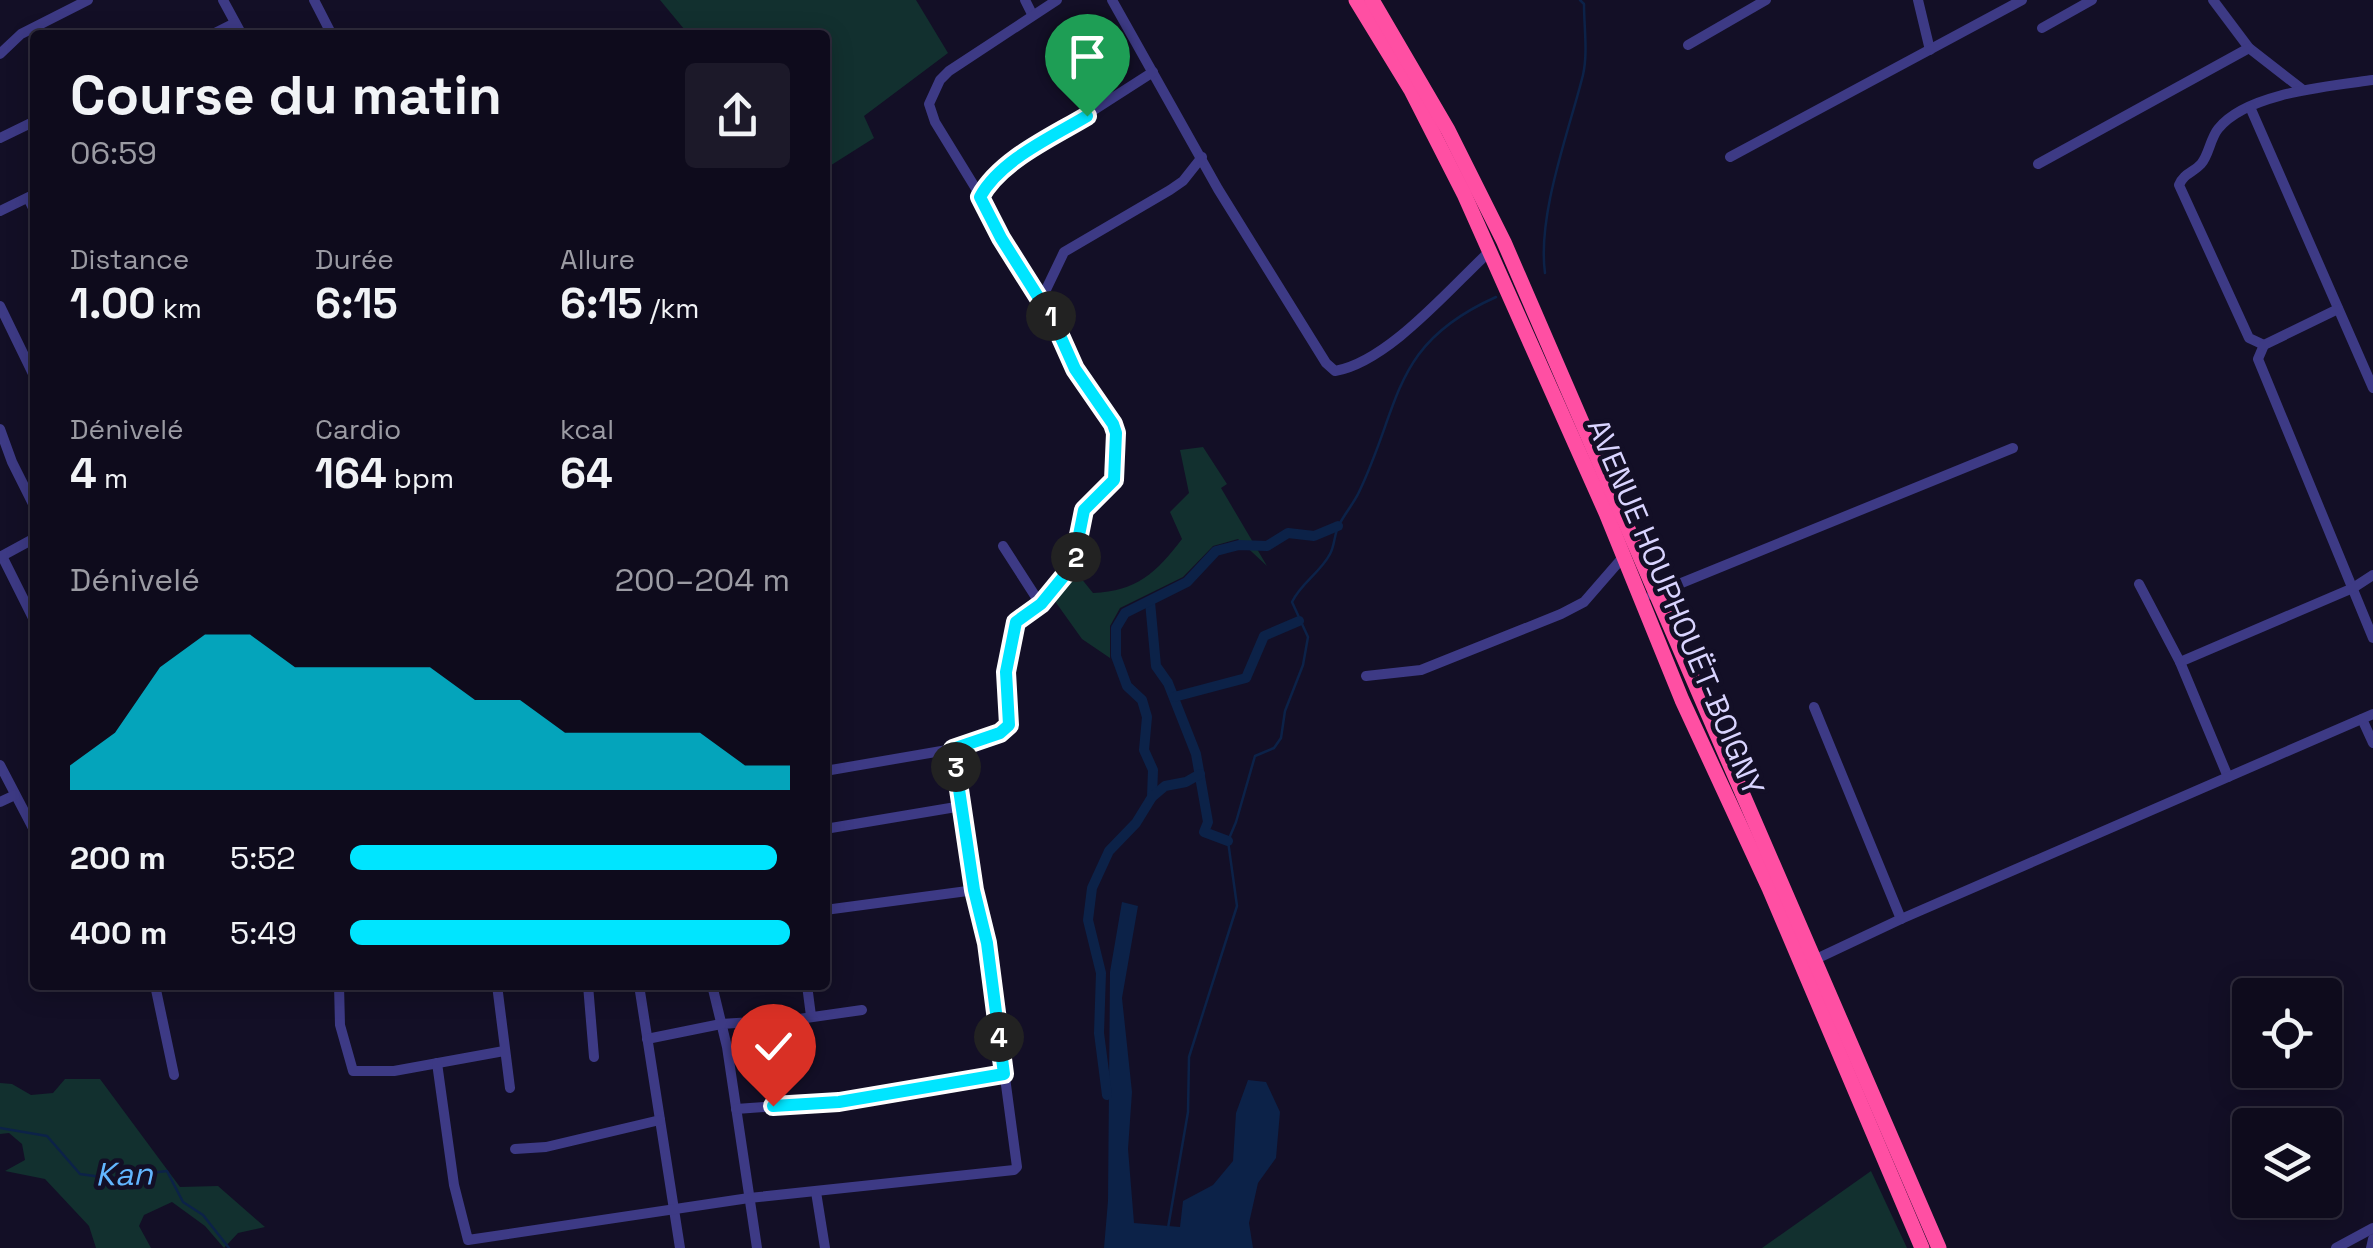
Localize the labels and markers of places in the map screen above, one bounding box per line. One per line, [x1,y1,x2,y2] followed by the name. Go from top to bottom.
[1045,14,1130,117] pin
[1026,291,1076,341] pin: 1
[1051,532,1101,582] pin: 2
[931,742,981,792] pin: 3
[731,1004,816,1107] pin
[974,1012,1024,1062] pin: 4

